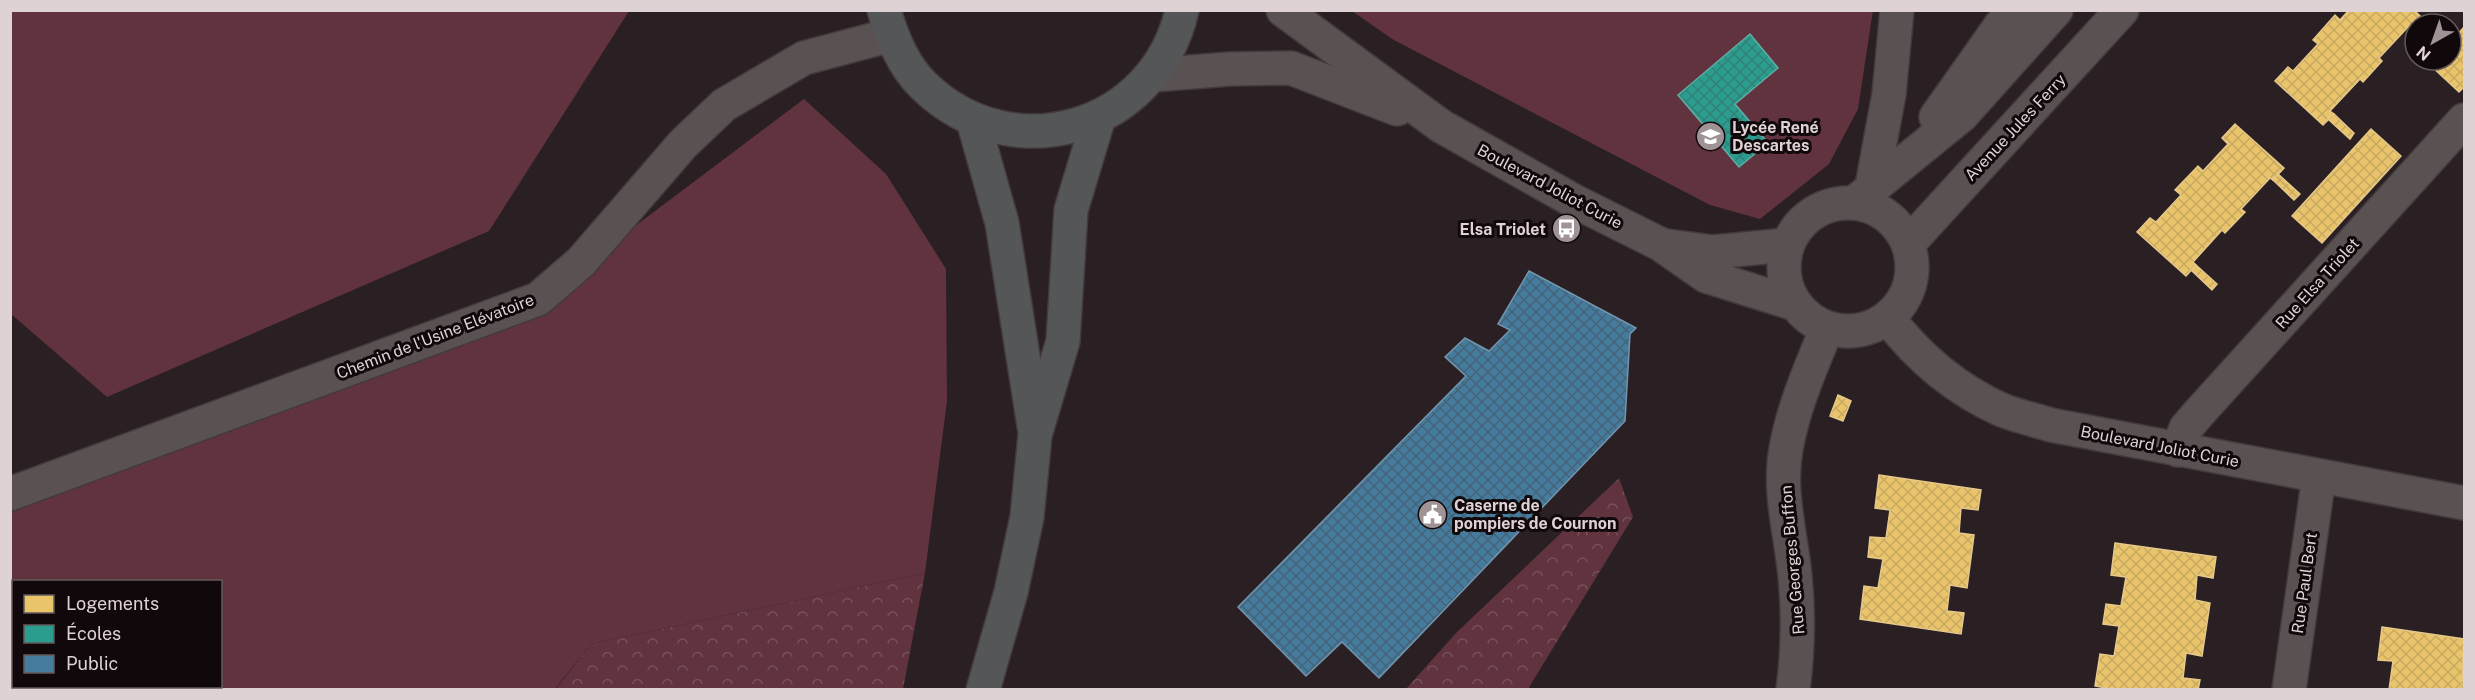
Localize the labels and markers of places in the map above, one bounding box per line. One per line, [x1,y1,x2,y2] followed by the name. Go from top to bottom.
[1732,118,1819,155] place label: Lycée René Descartes
[1695,120,1727,152] school or university icon: Lycée René Descartes
[1551,213,1583,245] bus stop icon: Elsa Triolet
[1460,220,1546,239] place label: Elsa Triolet
[1454,496,1616,533] place label: Caserne de pompiers de Cournon
[1417,498,1449,530] public building icon: Caserne de pompiers de Cournon

